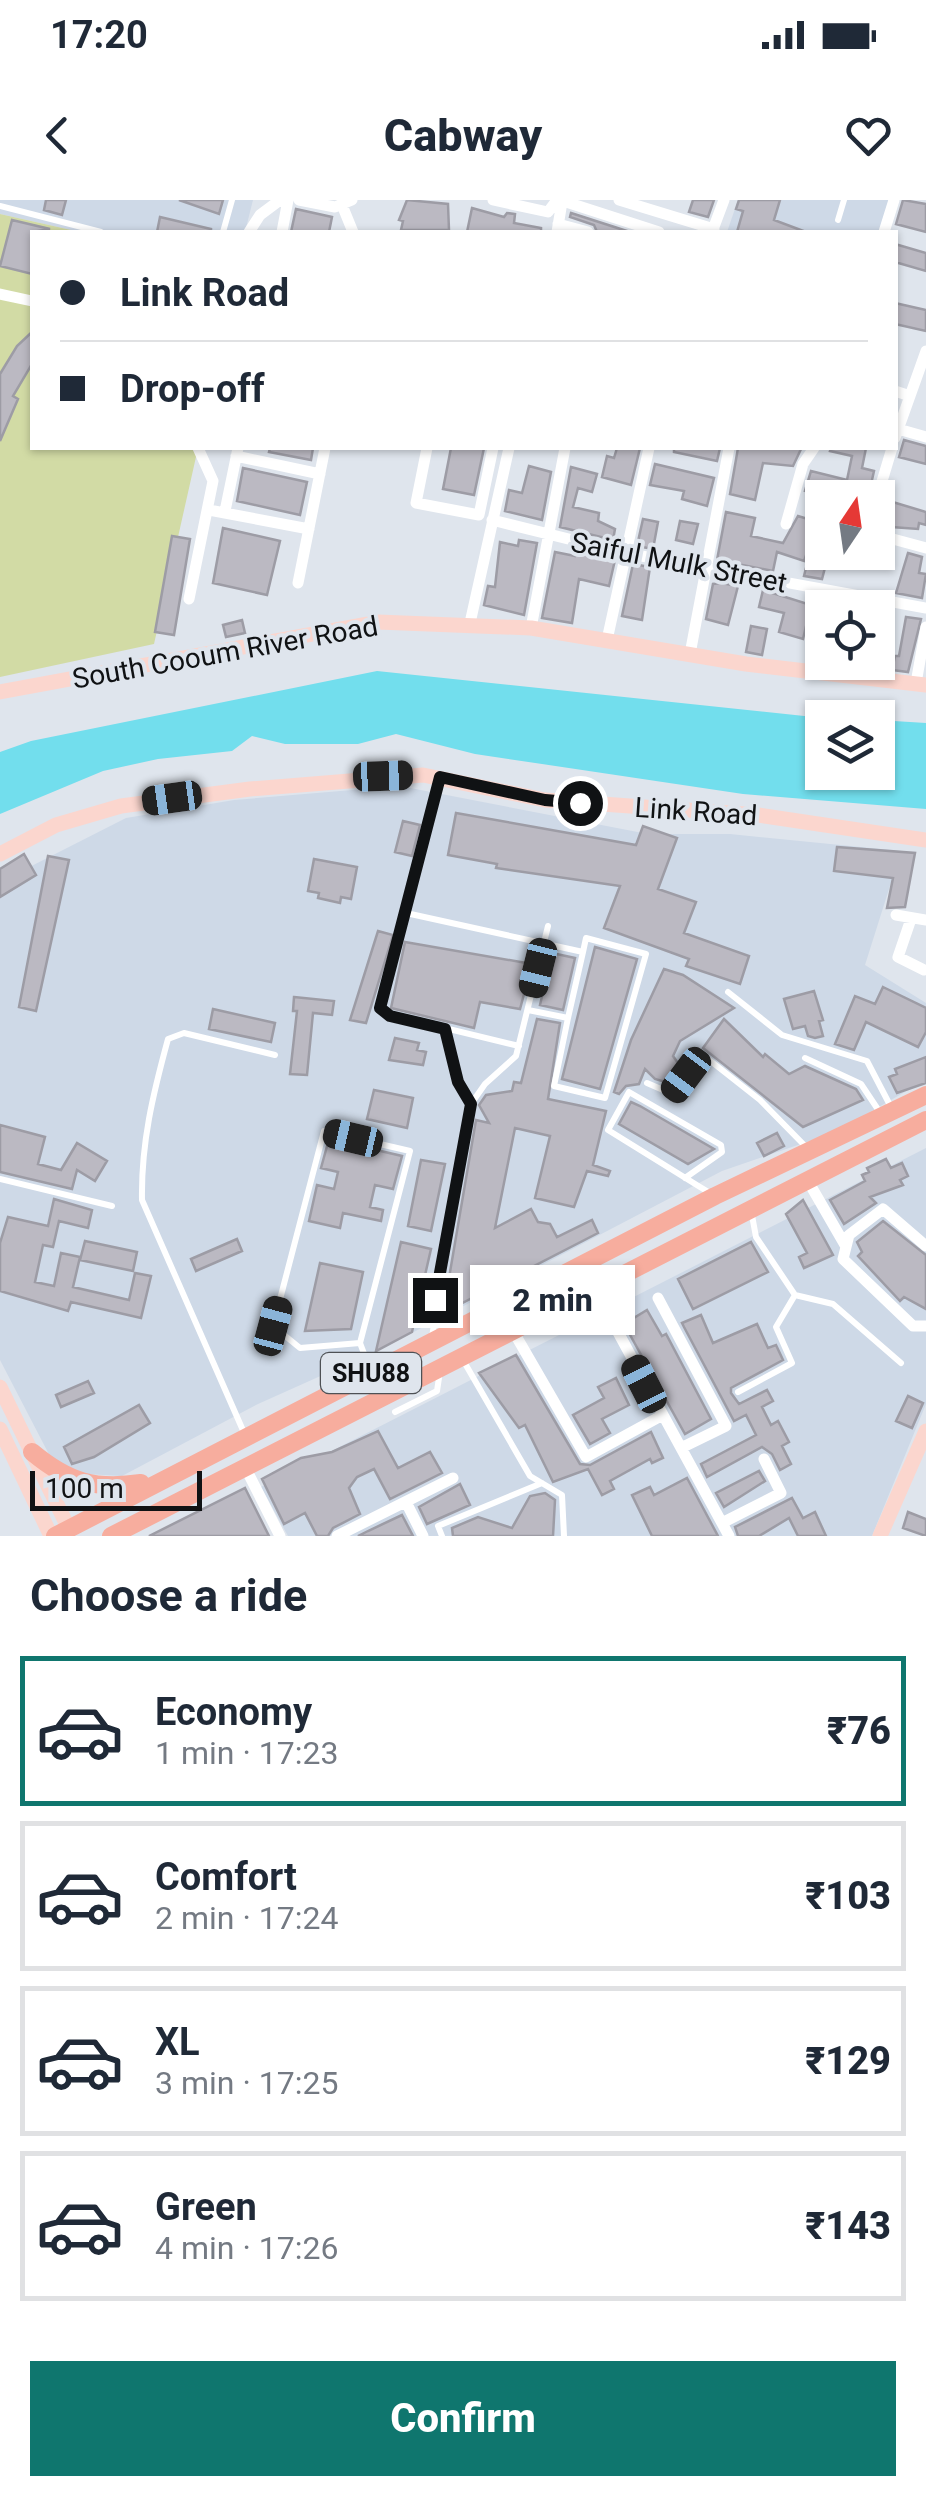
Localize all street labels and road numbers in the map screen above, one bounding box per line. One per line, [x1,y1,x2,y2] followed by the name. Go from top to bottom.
[568,525,790,600] street label: Saiful Mulk Street
[70,609,380,696] street label: South Cooum River Road
[634,791,758,832] street label: Link Road
[321,1353,421,1393] road number: SHU88

